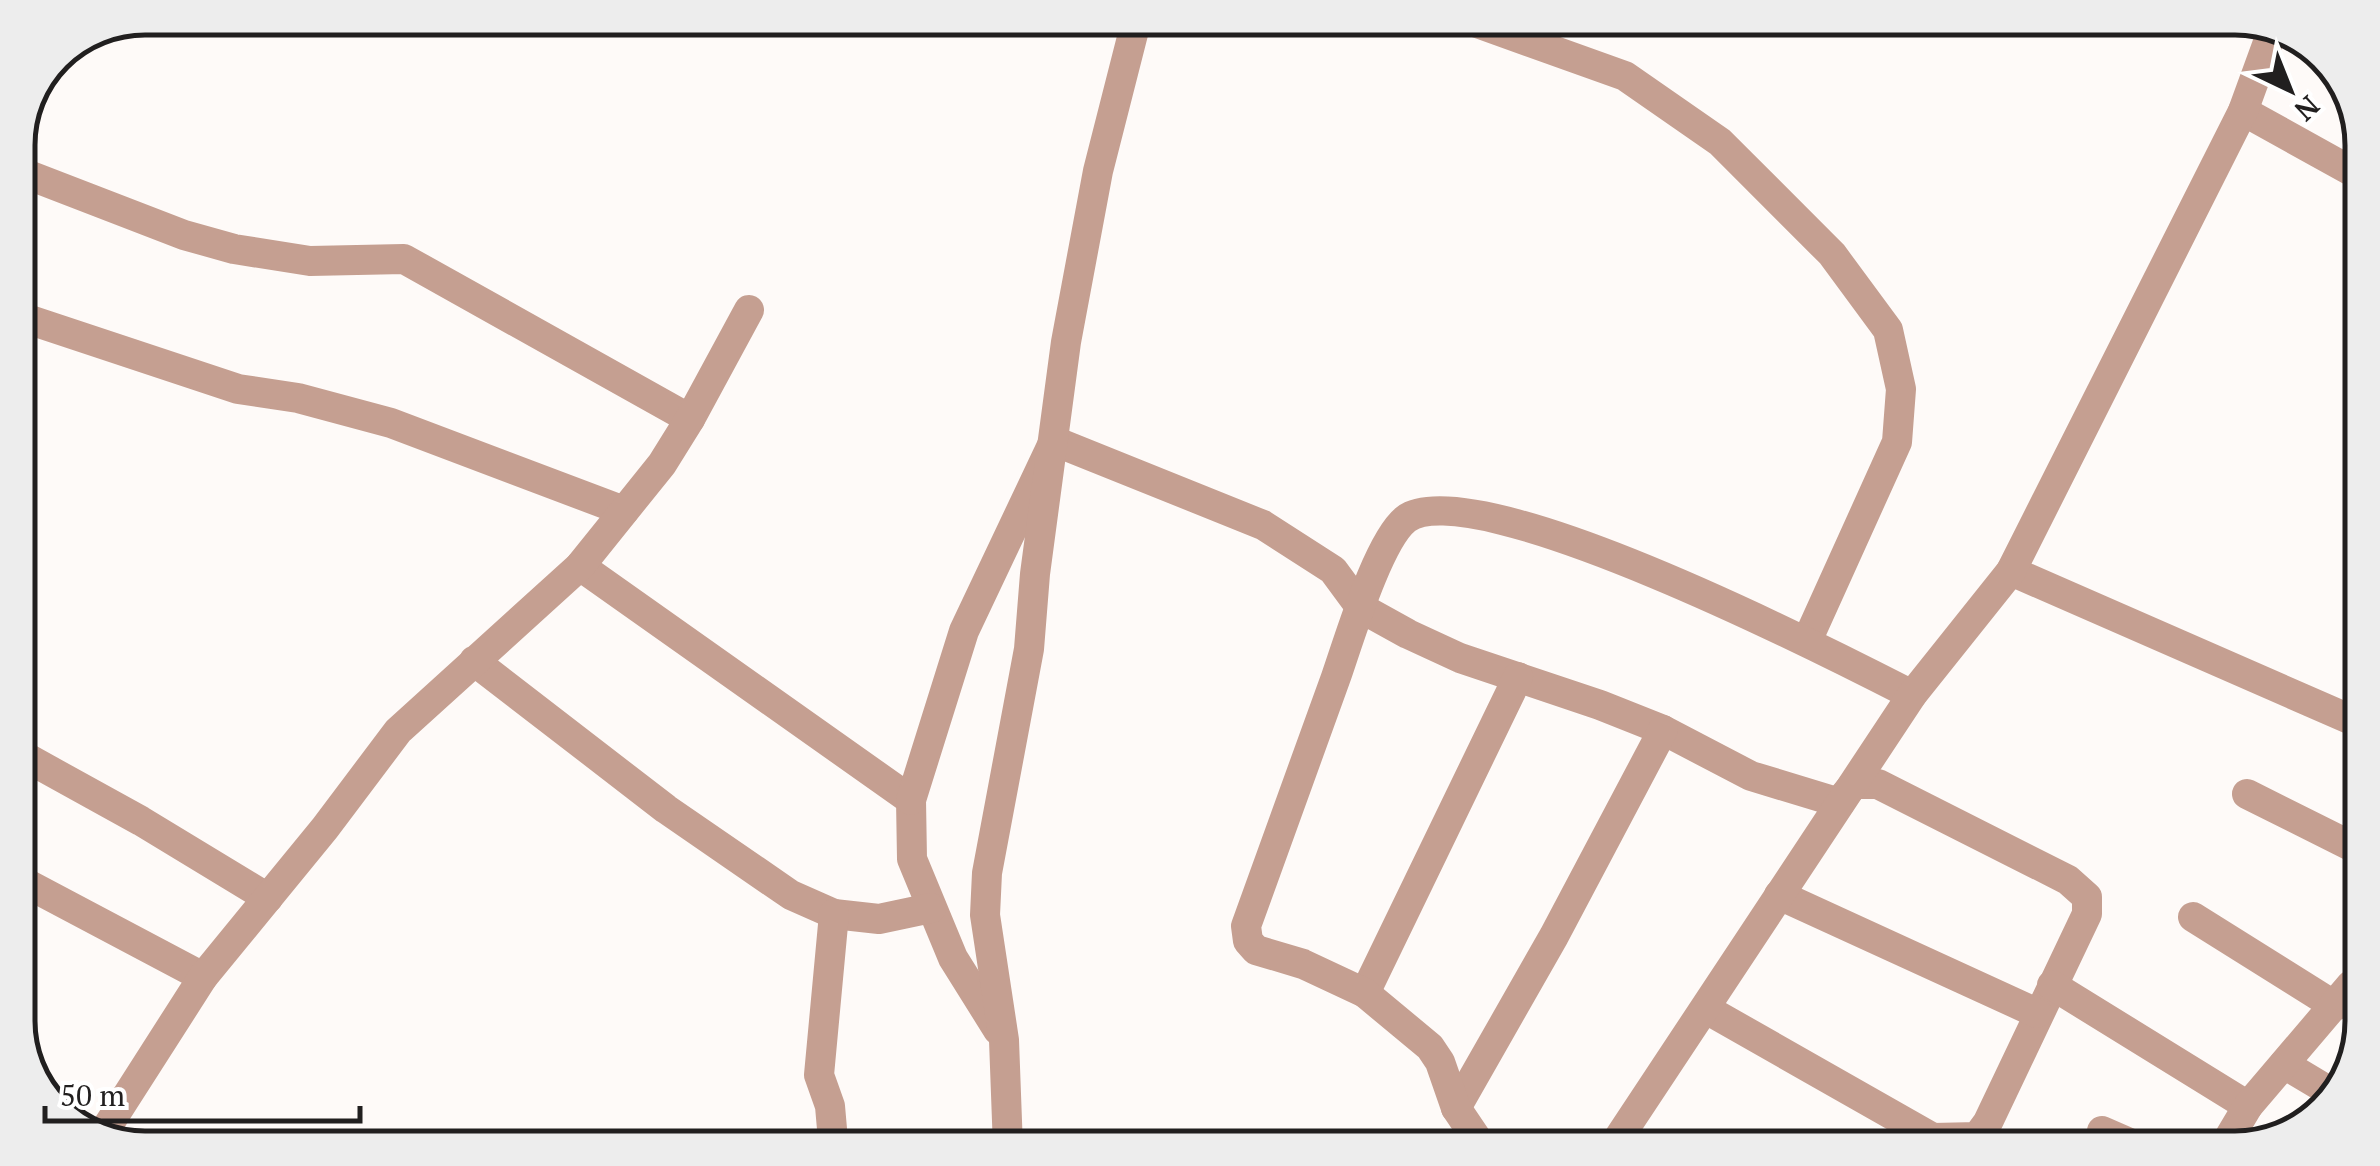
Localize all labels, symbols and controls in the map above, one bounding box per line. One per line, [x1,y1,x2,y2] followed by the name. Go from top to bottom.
[2240,40,2340,140] north arrow
[2287,88,2328,129] text: N
[45,1061,360,1123] scale bar
[60,1075,125,1115] text: 50 m

